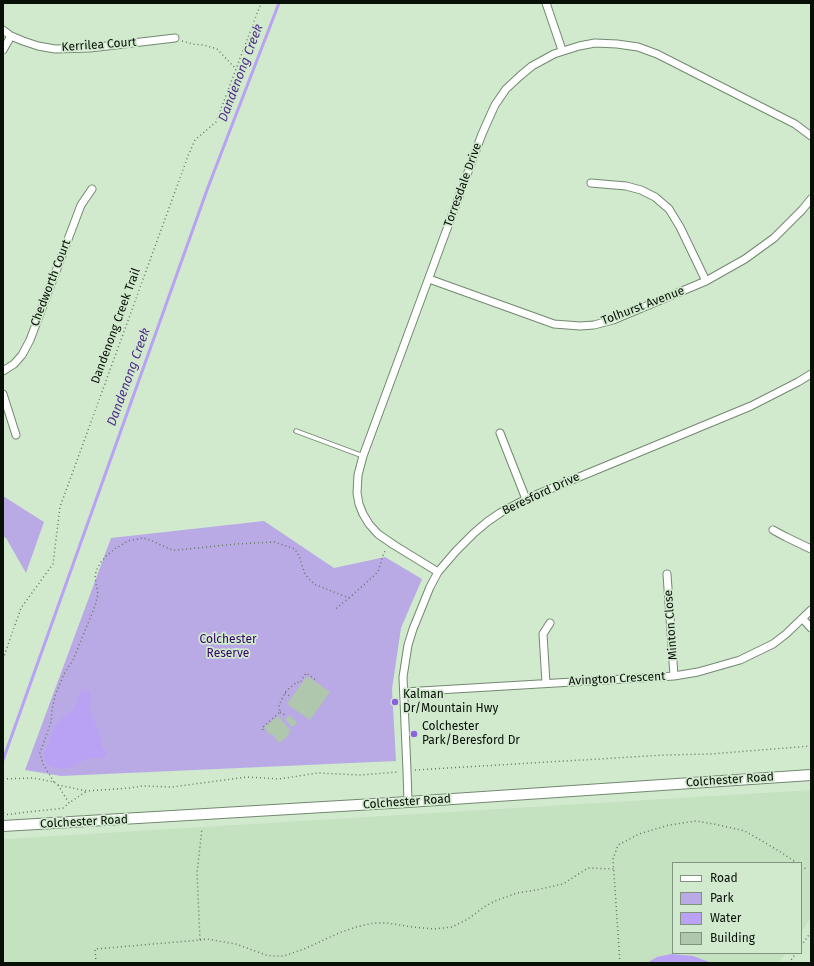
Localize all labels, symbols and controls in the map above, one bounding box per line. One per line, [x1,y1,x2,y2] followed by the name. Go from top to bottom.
[215,22,267,124] water label: Dandenong Creek
[61,35,137,55] street label: Kerrilea Court
[441,141,485,229] street label: Torresdale Drive
[28,238,74,328] street label: Chedworth Court
[88,266,144,386] street label: Dandenong Creek Trail
[600,284,686,328] street label: Tolhurst Avenue
[104,326,154,428] water label: Dandenong Creek
[500,470,582,518] street label: Beresford Drive
[661,589,681,661] street label: Minton Close
[199,633,257,661] park label: Colchester Reserve
[568,669,666,689] street label: Avington Crescent
[403,688,498,716] place label: Kalman Dr/Mountain Hwy
[390,697,400,707] marker: Kalman Dr/Mountain Hwy
[422,720,520,748] place label: Colchester Park/Beresford Dr
[409,729,419,739] marker: Colchester Park/Beresford Dr
[686,770,774,790] street label: Colchester Road
[363,792,451,812] street label: Colchester Road
[40,813,128,831] street label: Colchester Road
[672,862,802,954] legend
[710,871,738,885] text: Road
[710,891,734,905] text: Park
[710,911,741,925] text: Water
[710,931,755,945] text: Building

